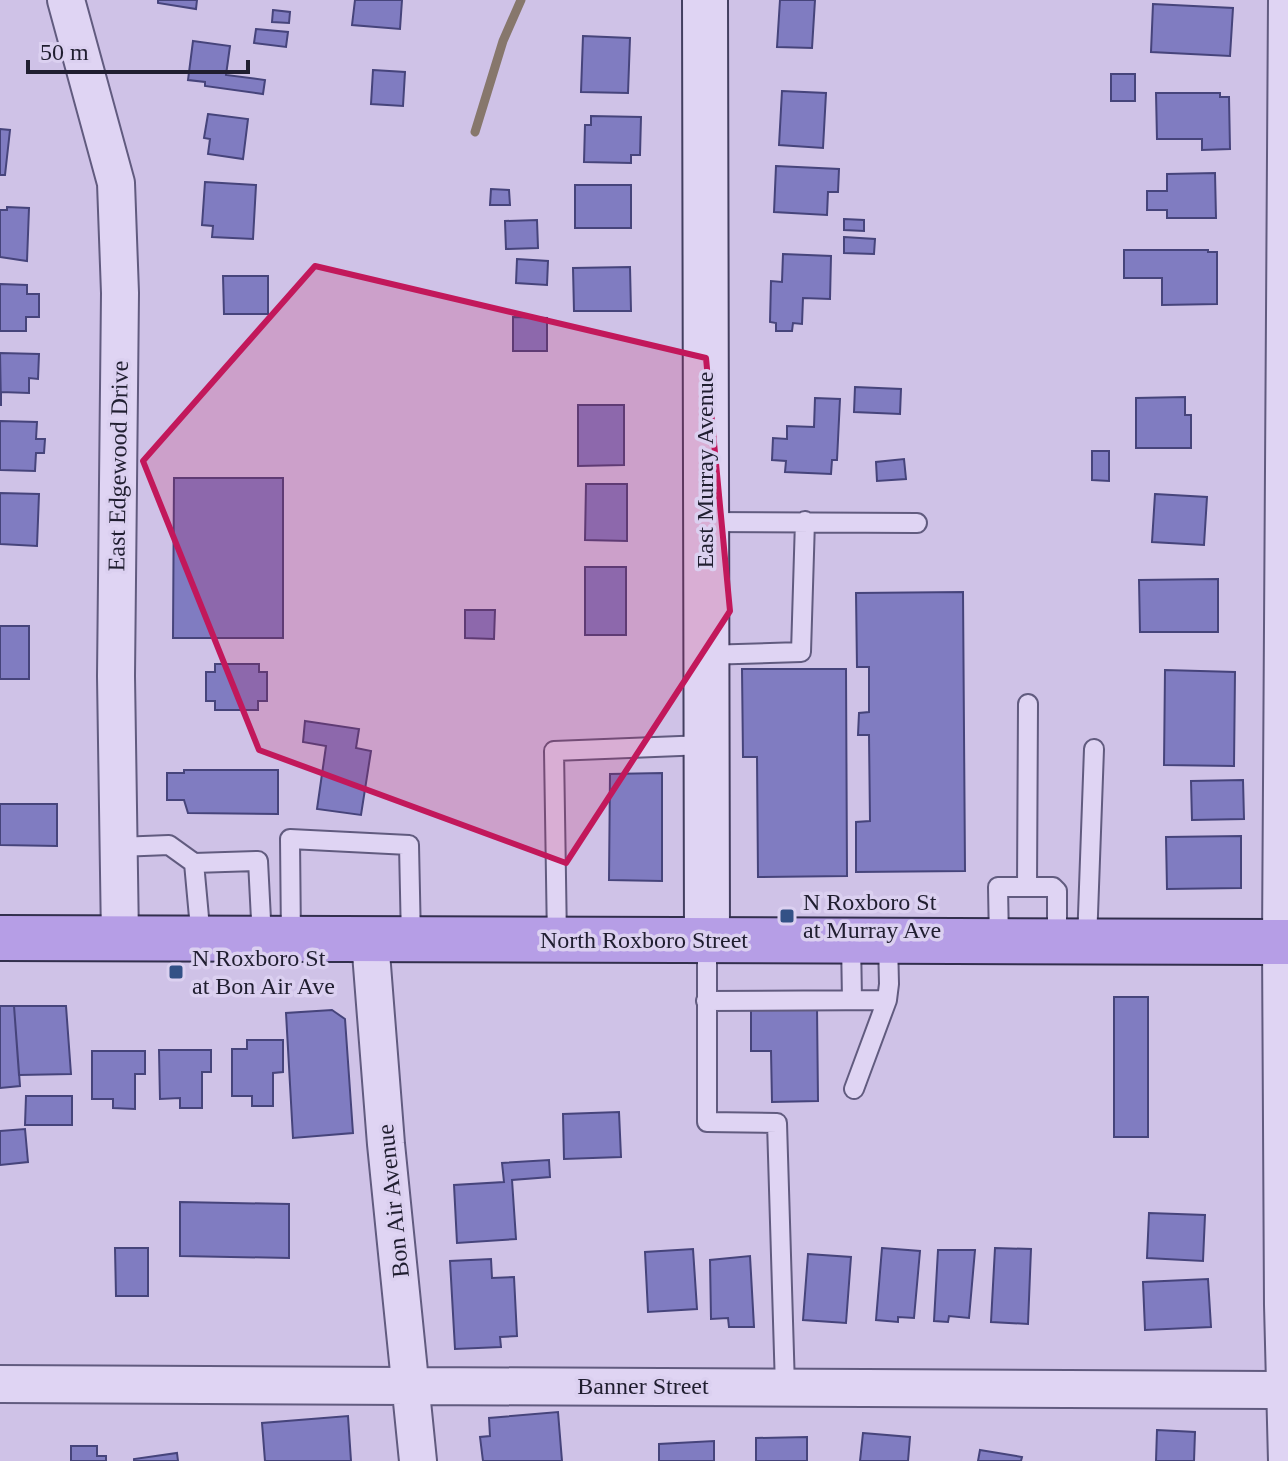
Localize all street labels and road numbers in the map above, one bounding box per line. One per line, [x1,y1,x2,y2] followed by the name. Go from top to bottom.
[103,360,133,572] street label: East Edgewood Drive
[692,372,718,568] street label: East Murray Avenue
[540,927,748,953] street label: North Roxboro Street
[372,1123,414,1279] street label: Bon Air Avenue
[577,1373,709,1399] street label: Banner Street

